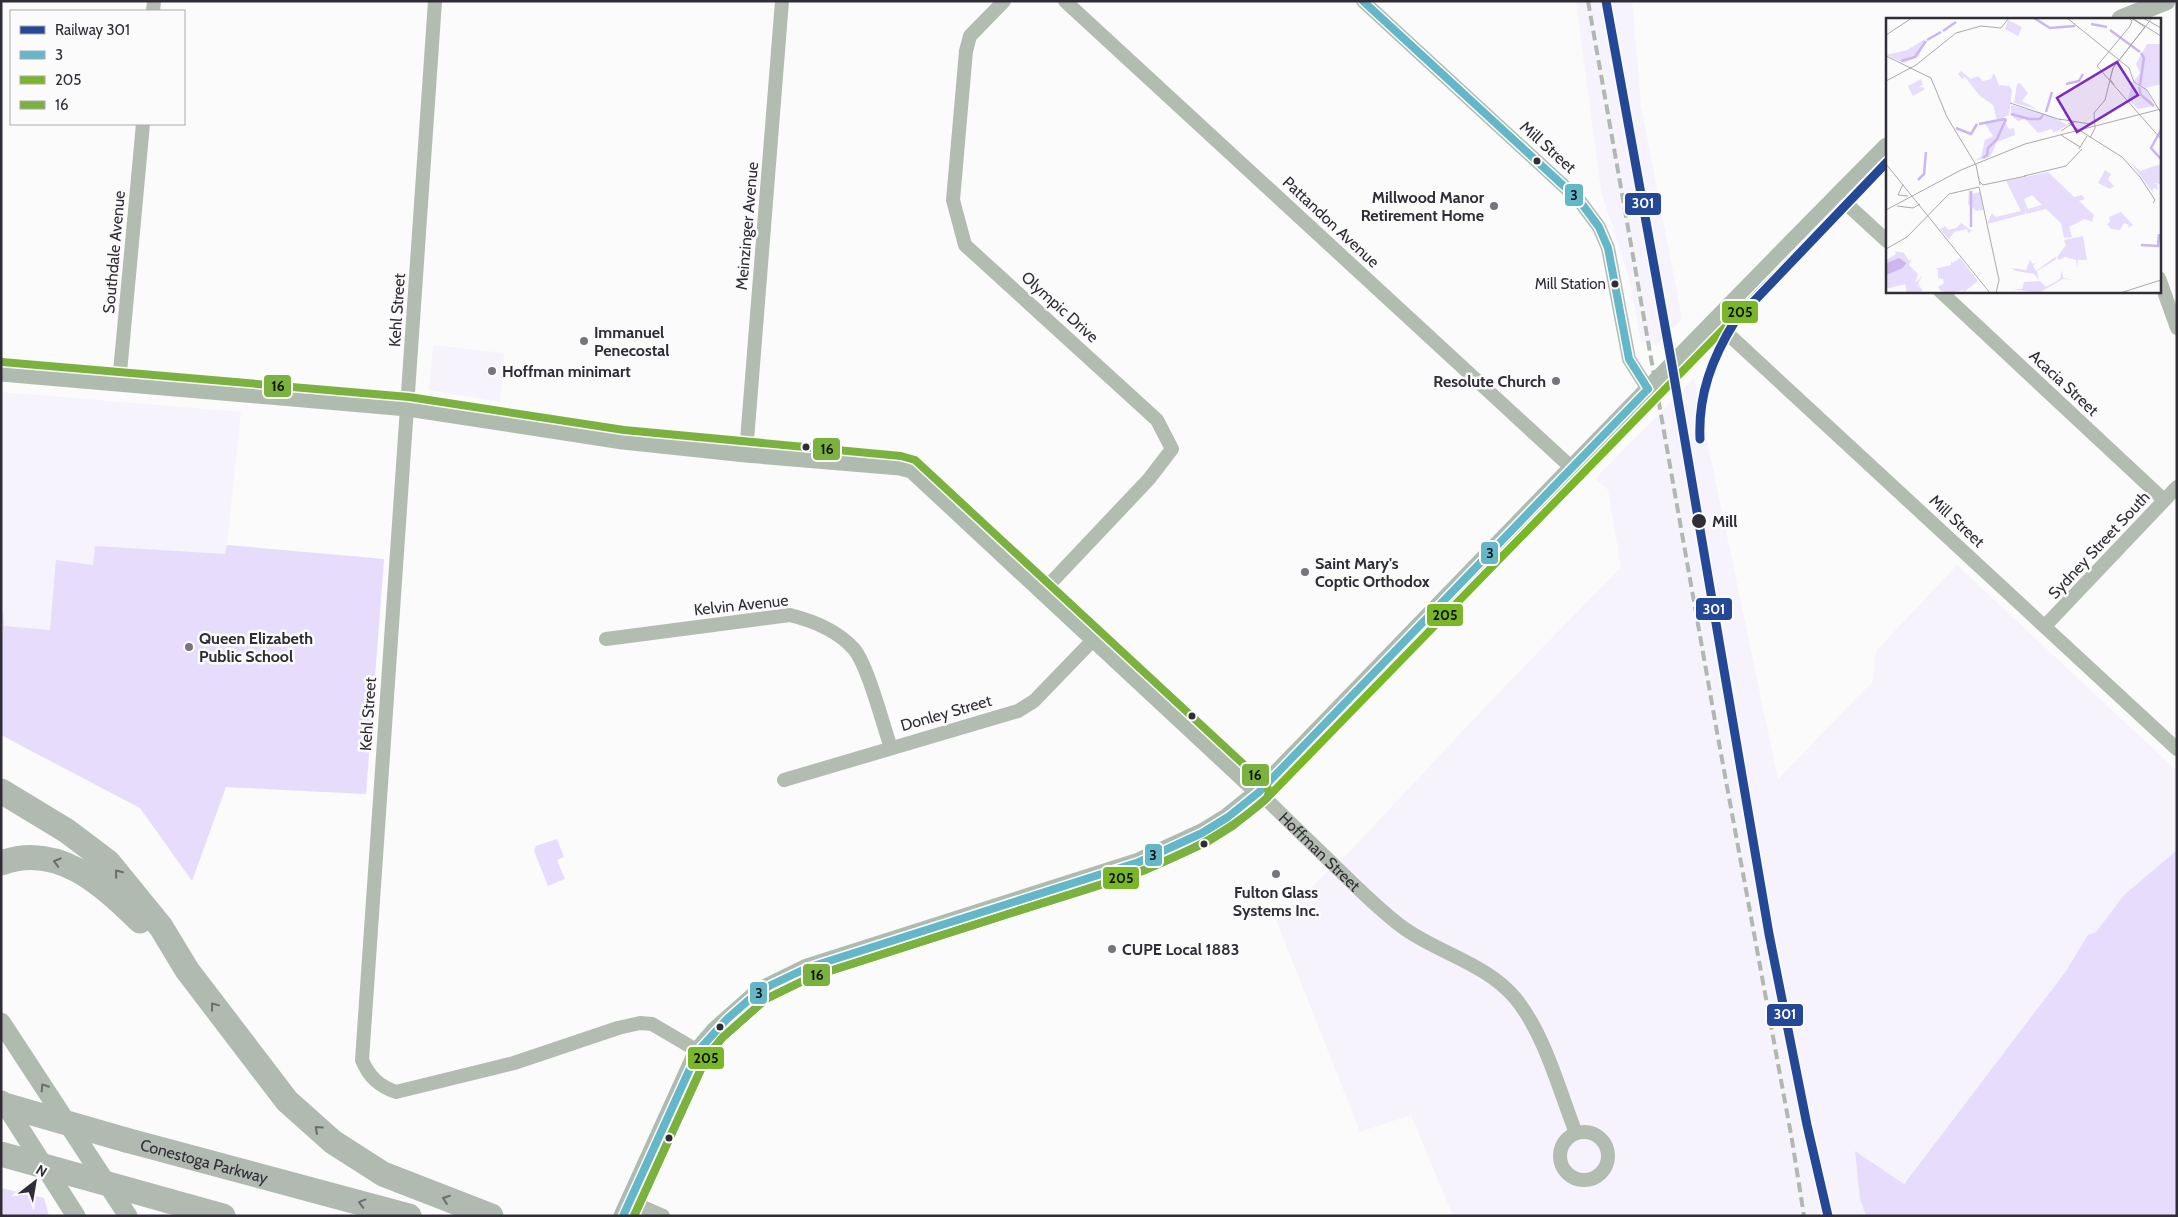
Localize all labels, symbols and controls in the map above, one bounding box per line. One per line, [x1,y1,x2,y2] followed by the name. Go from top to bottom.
[10,10,185,125] legend
[1886,18,2160,292] inset map
[55,21,130,39] text: Railway 301
[55,46,63,64] text: 3
[55,71,81,89] text: 205
[55,96,68,114] text: 16
[1516,117,1580,177] street label: Mill Street
[1532,156,1542,166] unlabelled marker
[732,161,762,291] street label: Meinzinger Avenue
[1279,172,1383,272] street label: Pattandon Avenue
[1564,183,1584,207] line badge: 3
[1570,186,1578,204] text: 3
[1361,188,1485,225] place label: Millwood Manor Retirement Home
[99,190,129,314] street label: Southdale Avenue
[1624,192,1662,216] line badge: 301
[1632,194,1654,212] text: 301
[1488,200,1500,212] marker: Millwood Manor Retirement Home
[1018,267,1102,347] street label: Olympic Drive
[385,272,409,348] street label: Kehl Street
[1535,275,1606,293] place label: Mill Station
[1610,279,1620,289] marker: Mill Station
[1721,300,1759,324] line badge: 205
[1728,303,1752,321] text: 205
[594,323,669,360] place label: Immanuel Penecostal
[578,335,590,347] marker: Immanuel Penecostal
[2025,346,2103,420] street label: Acacia Street
[502,362,631,381] place label: Hoffman minimart
[486,365,498,377] marker: Hoffman minimart
[1433,372,1546,391] place label: Resolute Church
[263,374,292,398] line badge: 16
[1550,375,1562,387] marker: Resolute Church
[271,377,285,395] text: 16
[812,437,841,461] line badge: 16
[820,440,834,458] text: 16
[801,442,811,452] unlabelled marker
[2044,487,2154,603] street label: Sydney Street South
[1925,491,1989,552] street label: Mill Street
[1690,512,1708,530] marker: Mill
[1712,512,1737,531] place label: Mill
[1480,541,1499,565] line badge: 3
[1486,544,1494,562] text: 3
[1315,554,1430,591] place label: Saint Mary's Coptic Orthodox
[1299,566,1311,578] marker: Saint Mary's Coptic Orthodox
[693,591,789,619] street label: Kelvin Avenue
[1695,597,1733,621] line badge: 301
[1703,600,1725,618] text: 301
[1426,603,1464,627] line badge: 205
[1433,606,1457,624] text: 205
[199,629,313,666] place label: Queen Elizabeth Public School
[183,641,195,653] marker: Queen Elizabeth Public School
[356,676,380,752] street label: Kehl Street
[898,691,994,735] street label: Donley Street
[1187,711,1197,721] unlabelled marker
[1241,763,1270,787] line badge: 16
[1248,766,1262,784] text: 16
[1275,808,1365,895] street label: Hoffman Street
[1199,839,1209,849] unlabelled marker
[1144,843,1163,867] line badge: 3
[1149,846,1157,864] text: 3
[53,857,61,867] one-way arrow
[1102,866,1140,890] line badge: 205
[1270,868,1282,880] marker: Fulton Glass Systems Inc.
[1109,869,1133,887] text: 205
[114,870,123,879] one-way arrow
[1233,883,1319,920] place label: Fulton Glass Systems Inc.
[1122,940,1239,959] place label: CUPE Local 1883
[1106,943,1118,955] marker: CUPE Local 1883
[802,963,831,987] line badge: 16
[810,966,824,984] text: 16
[749,981,768,1005] line badge: 3
[755,984,763,1002] text: 3
[211,1002,220,1011] one-way arrow
[1766,1003,1804,1027] line badge: 301
[1774,1005,1796,1023] text: 301
[715,1022,725,1032] unlabelled marker
[687,1046,725,1070] line badge: 205
[694,1049,718,1067] text: 205
[41,1083,50,1093] one-way arrow
[315,1126,324,1135] one-way arrow
[664,1133,674,1143] unlabelled marker
[138,1135,270,1187] street label: Conestoga Parkway
[10,1157,60,1207] north arrow
[33,1161,51,1181] text: N
[442,1195,450,1205] one-way arrow
[358,1198,367,1209] one-way arrow

